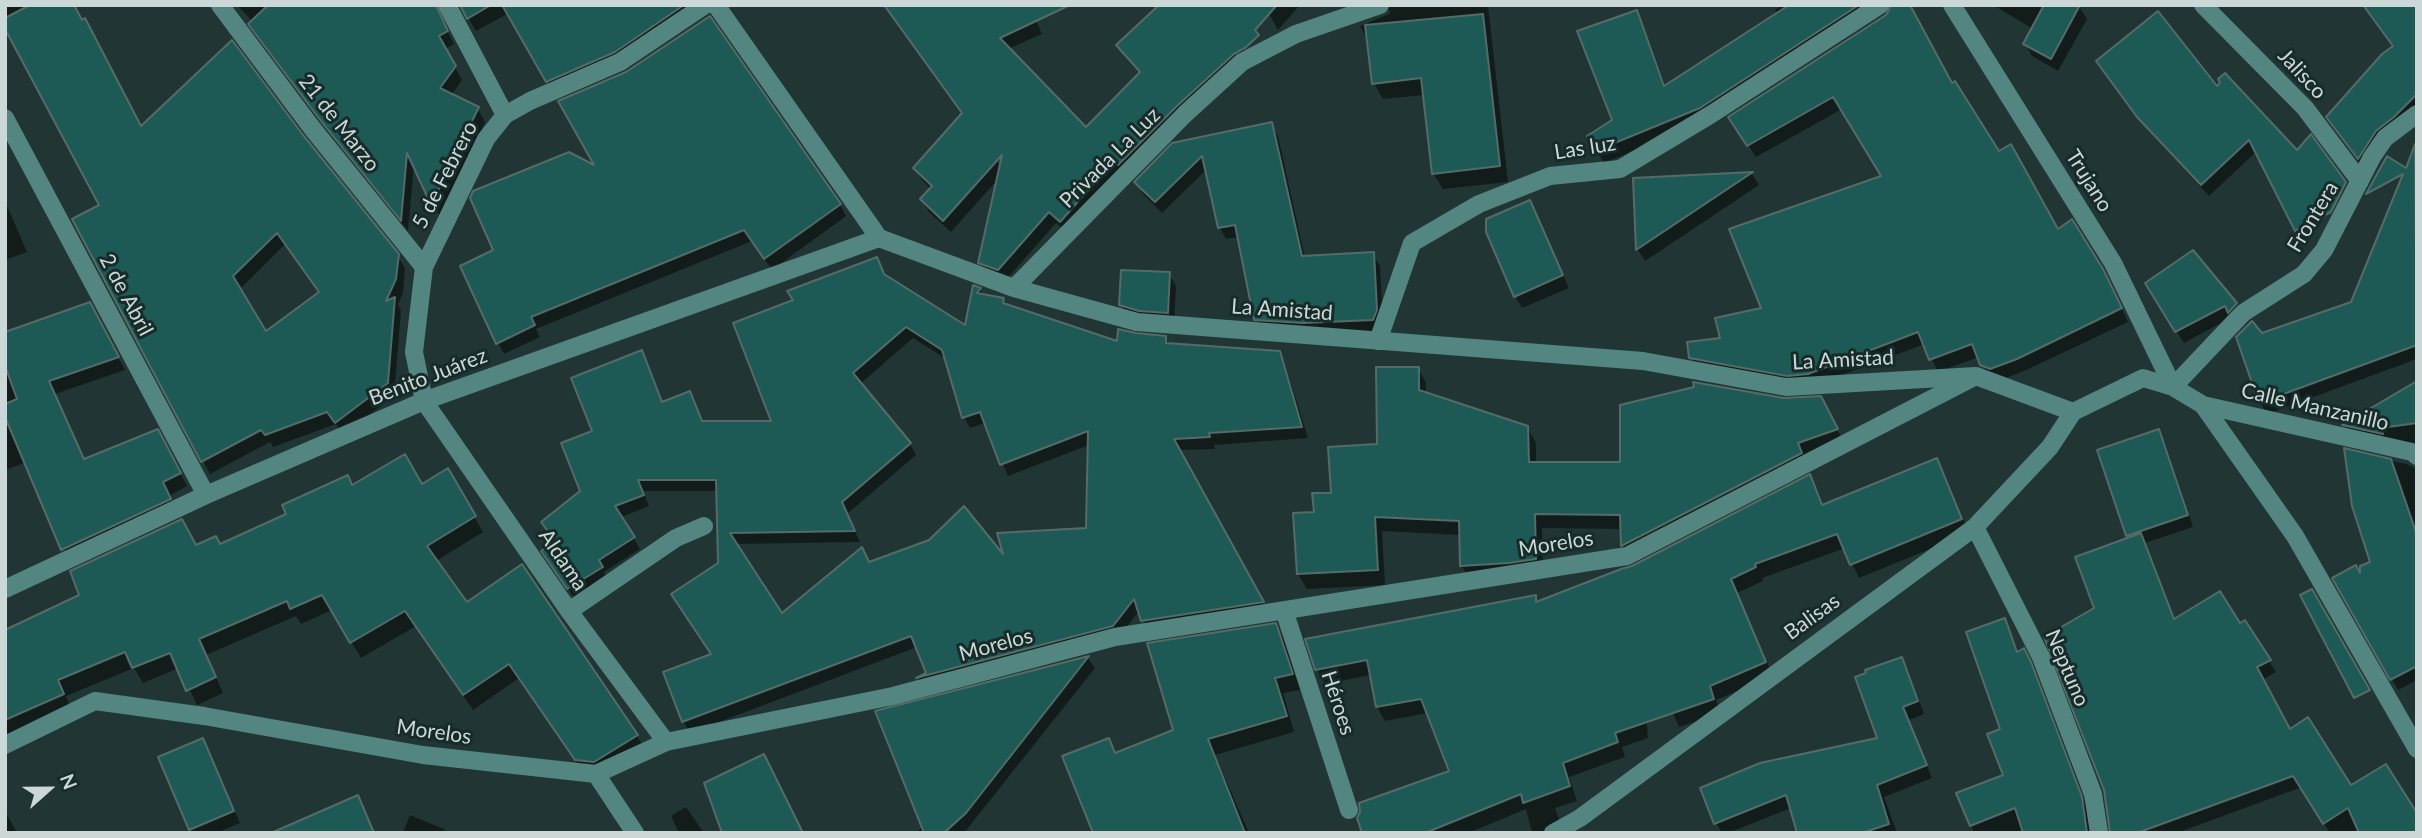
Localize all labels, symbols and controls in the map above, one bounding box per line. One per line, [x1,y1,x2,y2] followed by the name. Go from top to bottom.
[2272,44,2332,104] street label: Jalisco
[293,69,385,177] street label: 21 de Marzo
[1055,103,1165,213] street label: Privada La Luz
[407,117,483,233] street label: 5 de Febrero
[1552,131,1618,165] street label: Las luz
[2060,145,2118,217] street label: Trujano
[2282,177,2344,257] street label: Frontera
[94,250,158,340] street label: 2 de Abril
[1230,294,1334,326] street label: La Amistad
[365,343,491,411] street label: Benito Juárez
[1791,345,1895,375] street label: La Amistad
[2239,378,2391,436] street label: Calle Manzanillo
[533,524,593,596] street label: Aldama
[1517,526,1595,562] street label: Morelos
[1779,588,1845,646] street label: Balisas
[956,623,1036,667] street label: Morelos
[2040,626,2094,710] street label: Neptuno
[1316,668,1360,738] street label: Héroes
[395,714,473,750] street label: Morelos
[14,754,84,824] north arrow
[56,770,82,792] text: N

